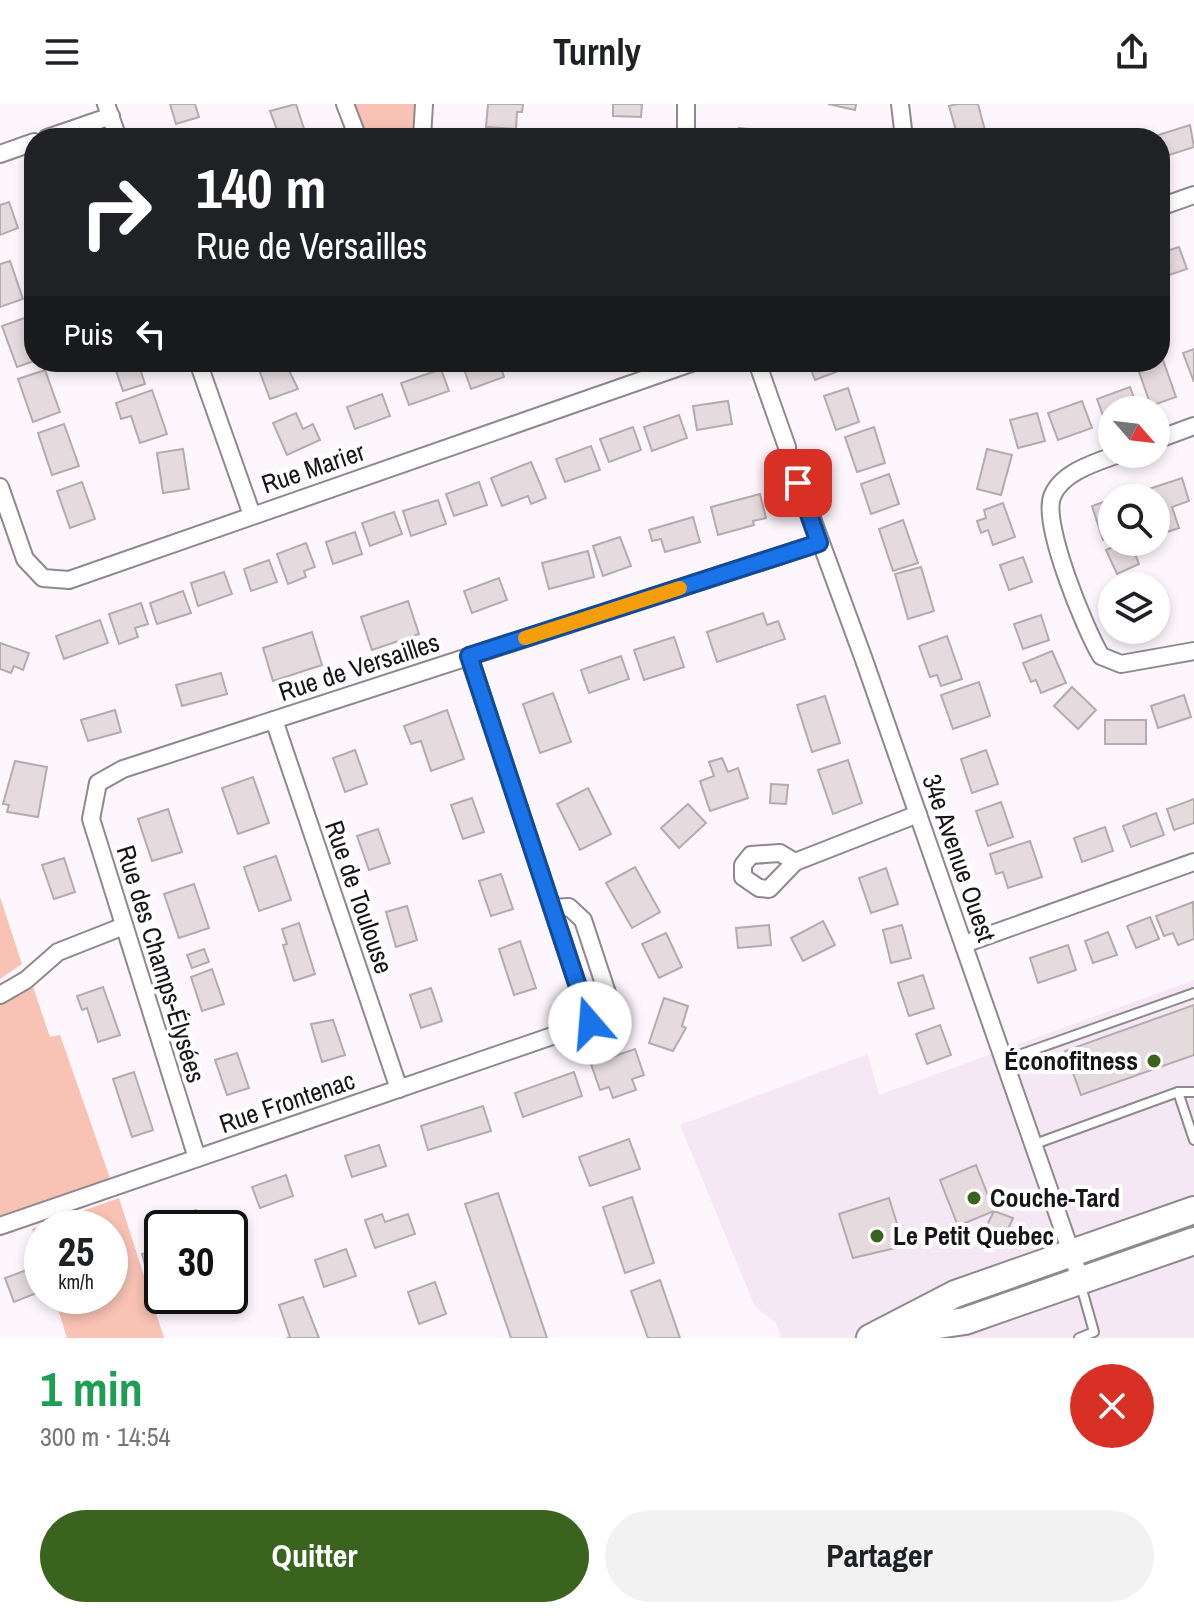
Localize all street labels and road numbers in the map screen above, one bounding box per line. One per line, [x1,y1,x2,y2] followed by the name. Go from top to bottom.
[257,434,369,501] street label: Rue Marier
[274,624,444,709] street label: Rue de Versailles
[914,769,1005,946] street label: 34e Avenue Ouest
[317,816,402,978] street label: Rue de Toulouse
[109,841,214,1087] street label: Rue des Champs-Élysées
[214,1062,359,1141] street label: Rue Frontenac

